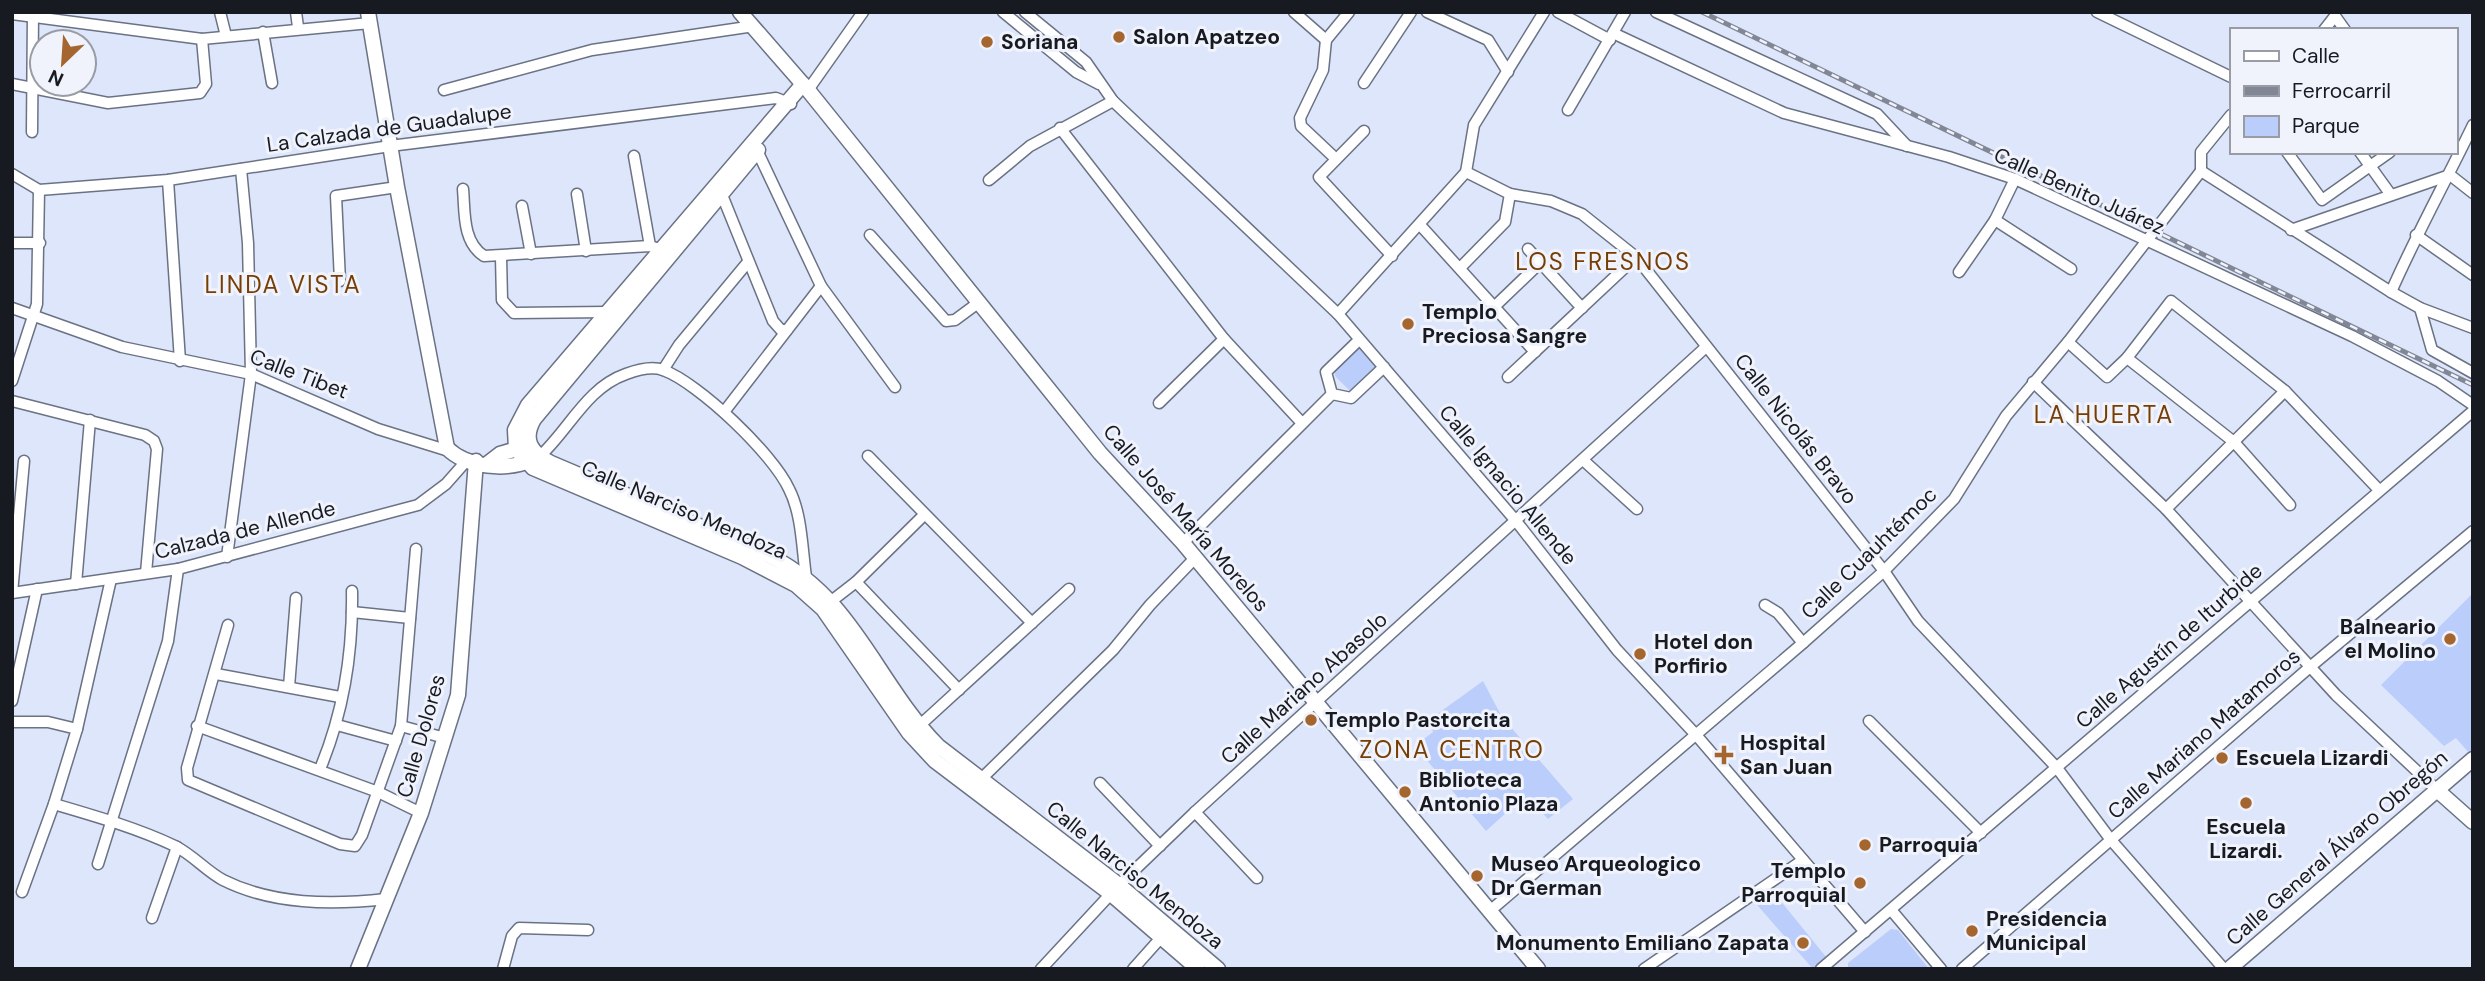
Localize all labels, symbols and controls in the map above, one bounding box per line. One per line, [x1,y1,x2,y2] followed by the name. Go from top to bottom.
[1133,23,1280,51] place label: Salon Apatzeo
[28,28,98,98] north arrow
[1001,28,1078,56] place label: Soriana
[2230,28,2457,154] legend
[1111,29,1127,45] marker: Salon Apatzeo
[979,34,995,50] marker: Soriana
[2292,42,2340,70] text: Calle
[44,64,68,92] text: N
[2292,77,2391,105] text: Ferrocarril
[265,97,513,159] street label: La Calzada de Guadalupe
[2292,112,2360,140] text: Parque
[1989,141,2169,241] street label: Calle Benito Juárez
[1515,246,1691,277] district label: LOS FRESNOS
[204,269,362,300] district label: LINDA VISTA
[1422,298,1587,350] place label: Templo Preciosa Sangre
[1400,316,1416,332] marker: Templo Preciosa Sangre
[246,342,352,406] street label: Calle Tibet
[1728,348,1864,510] street label: Calle Nicolás Bravo
[1433,399,1583,571] street label: Calle Ignacio Allende
[2034,399,2174,430] district label: LA HUERTA
[1097,418,1275,618] street label: Calle José María Morelos
[577,454,791,566] street label: Calle Narciso Mendoza
[1795,481,1943,625] street label: Calle Cuauhtémoc
[152,494,338,566] street label: Calzada de Allende
[2070,557,2268,735] street label: Calle Agustín de Iturbide
[1215,606,1393,770] street label: Calle Mariano Abasolo
[2340,613,2436,665] place label: Balneario el Molino
[1654,628,1753,680] place label: Hotel don Porfirio
[2442,631,2458,647] marker: Balneario el Molino
[2102,642,2306,826] street label: Calle Mariano Matamoros
[1632,646,1648,662] marker: Hotel don Porfirio
[390,671,452,801] street label: Calle Dolores
[1325,706,1510,734] place label: Templo Pastorcita
[1303,712,1319,728] marker: Templo Pastorcita
[1740,729,1832,781] place label: Hospital San Juan
[1359,734,1545,765] district label: ZONA CENTRO
[2220,744,2454,952] street label: Calle General Álvaro Obregón
[2236,744,2389,772] place label: Escuela Lizardi
[1714,745,1734,765] marker: Hospital San Juan
[2214,750,2230,766] marker: Escuela Lizardi
[1419,766,1558,818] place label: Biblioteca Antonio Plaza
[1397,784,1413,800] marker: Biblioteca Antonio Plaza
[1040,795,1230,955] street label: Calle Narciso Mendoza
[2238,795,2254,811] marker: Escuela Lizardi.
[2206,813,2286,865] place label: Escuela Lizardi.
[1879,831,1978,859] place label: Parroquia
[1857,837,1873,853] marker: Parroquia
[1491,850,1701,902] place label: Museo Arqueologico Dr German
[1741,857,1846,909] place label: Templo Parroquial
[1469,868,1485,884] marker: Museo Arqueologico Dr German
[1852,875,1868,891] marker: Templo Parroquial
[1986,905,2107,957] place label: Presidencia Municipal
[1964,923,1980,939] marker: Presidencia Municipal
[1496,929,1789,957] place label: Monumento Emiliano Zapata
[1795,935,1811,951] marker: Monumento Emiliano Zapata

